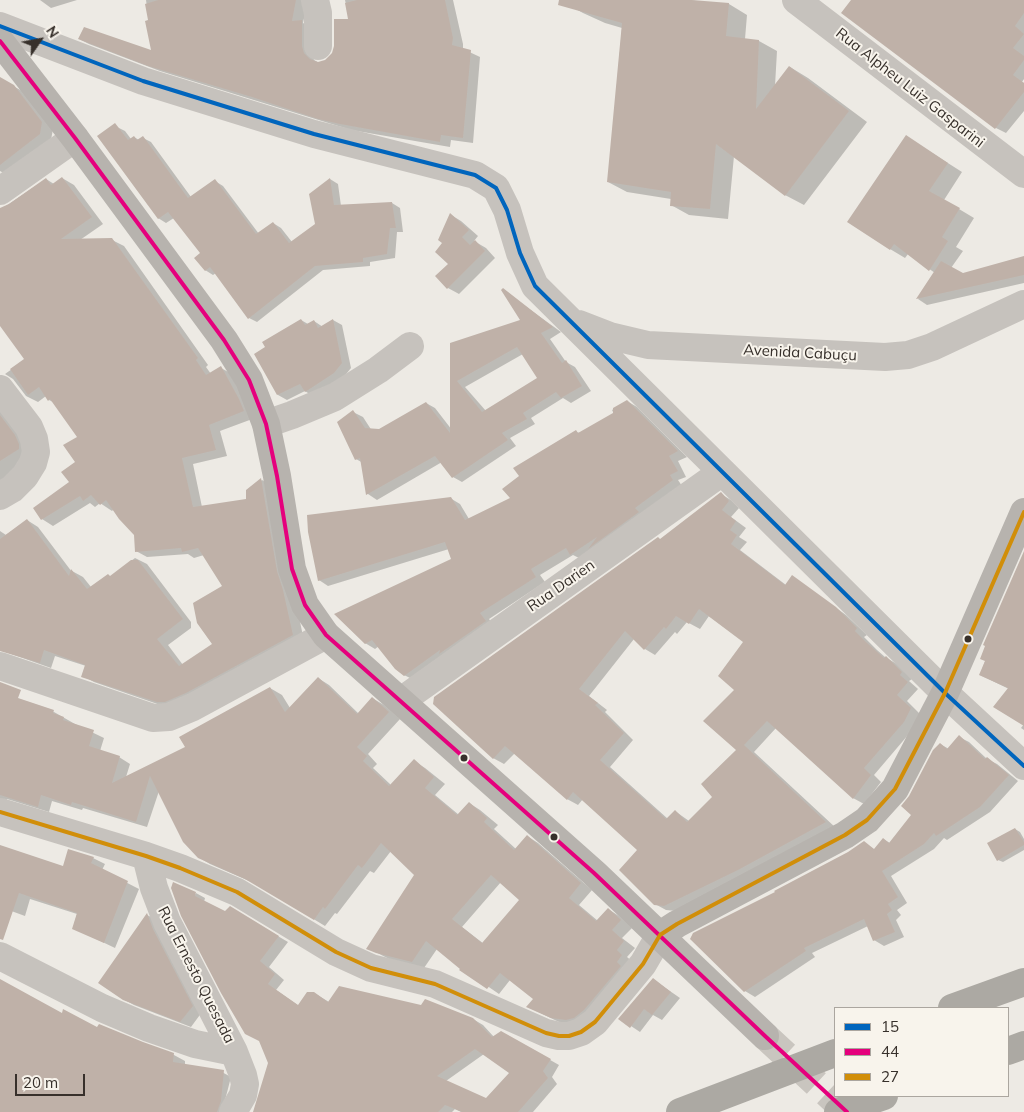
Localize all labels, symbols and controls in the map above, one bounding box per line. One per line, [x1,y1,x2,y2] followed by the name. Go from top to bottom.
[15,15,65,65] north arrow
[42,22,63,41] text: N
[832,24,988,152] street label: Rua Alpheu Luiz Gasparini
[743,341,857,365] street label: Avenida Cabuçu
[524,556,598,616] street label: Rua Darien
[963,634,973,644] unlabelled marker
[459,753,469,763] unlabelled marker
[549,832,559,842] unlabelled marker
[154,904,238,1046] street label: Rua Ernesto Quesada
[834,1007,1009,1097] legend
[881,1017,899,1036] text: 15
[881,1042,899,1061] text: 44
[18,1064,88,1096] scale bar
[881,1067,899,1086] text: 27
[23,1073,58,1092] text: 20 m

